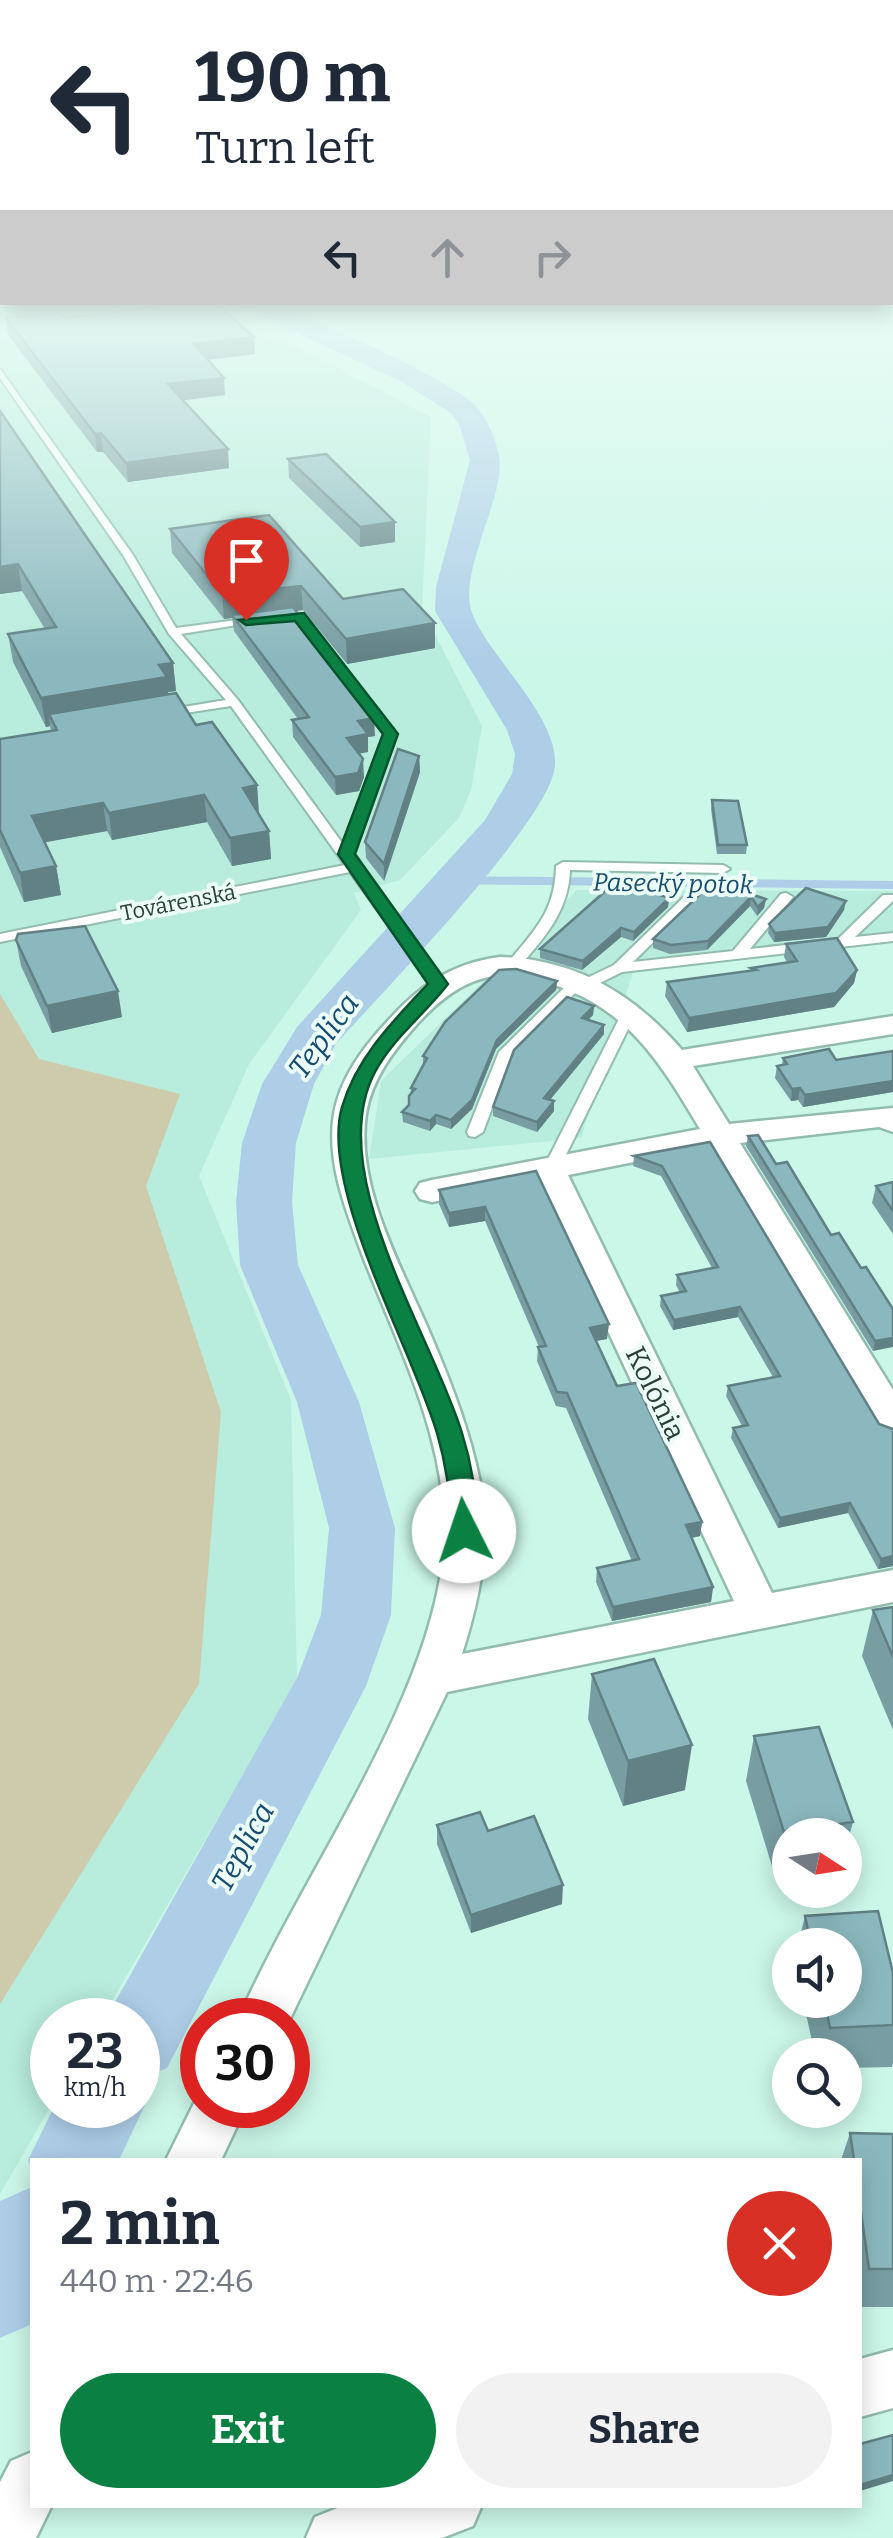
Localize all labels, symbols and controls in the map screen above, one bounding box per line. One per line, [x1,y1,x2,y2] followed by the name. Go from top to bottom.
[195,36,390,120] text: 190 m
[30,40,160,170] icon: left
[195,121,375,175] text: Turn left
[315,230,370,285] icon: left
[420,230,475,285] icon: ahead
[525,230,580,285] icon: right
[204,518,289,621] pin
[219,533,274,588] icon: arrive
[593,868,754,900] water label: Pasecký potok
[118,878,238,927] street label: Továrenská
[281,986,367,1086] water label: Teplica
[619,1341,692,1445] street label: Kolónia
[412,1479,516,1583] position arrow
[204,1796,282,1898] water label: Teplica
[772,1818,862,1908] north arrow
[772,1818,862,2128] map controls
[772,1928,862,2018] button: sound
[180,1998,310,2128] speed limit sign: 30
[67,2021,123,2081] text: 23
[772,2038,862,2128] button: search
[64,2073,126,2103] text: km/h
[60,2188,220,2260] text: 2 min
[727,2191,832,2296] button: close
[60,2262,254,2300] text: 440 m · 22:46
[60,2373,436,2488] button: Exit
[456,2373,832,2488] button: Share

